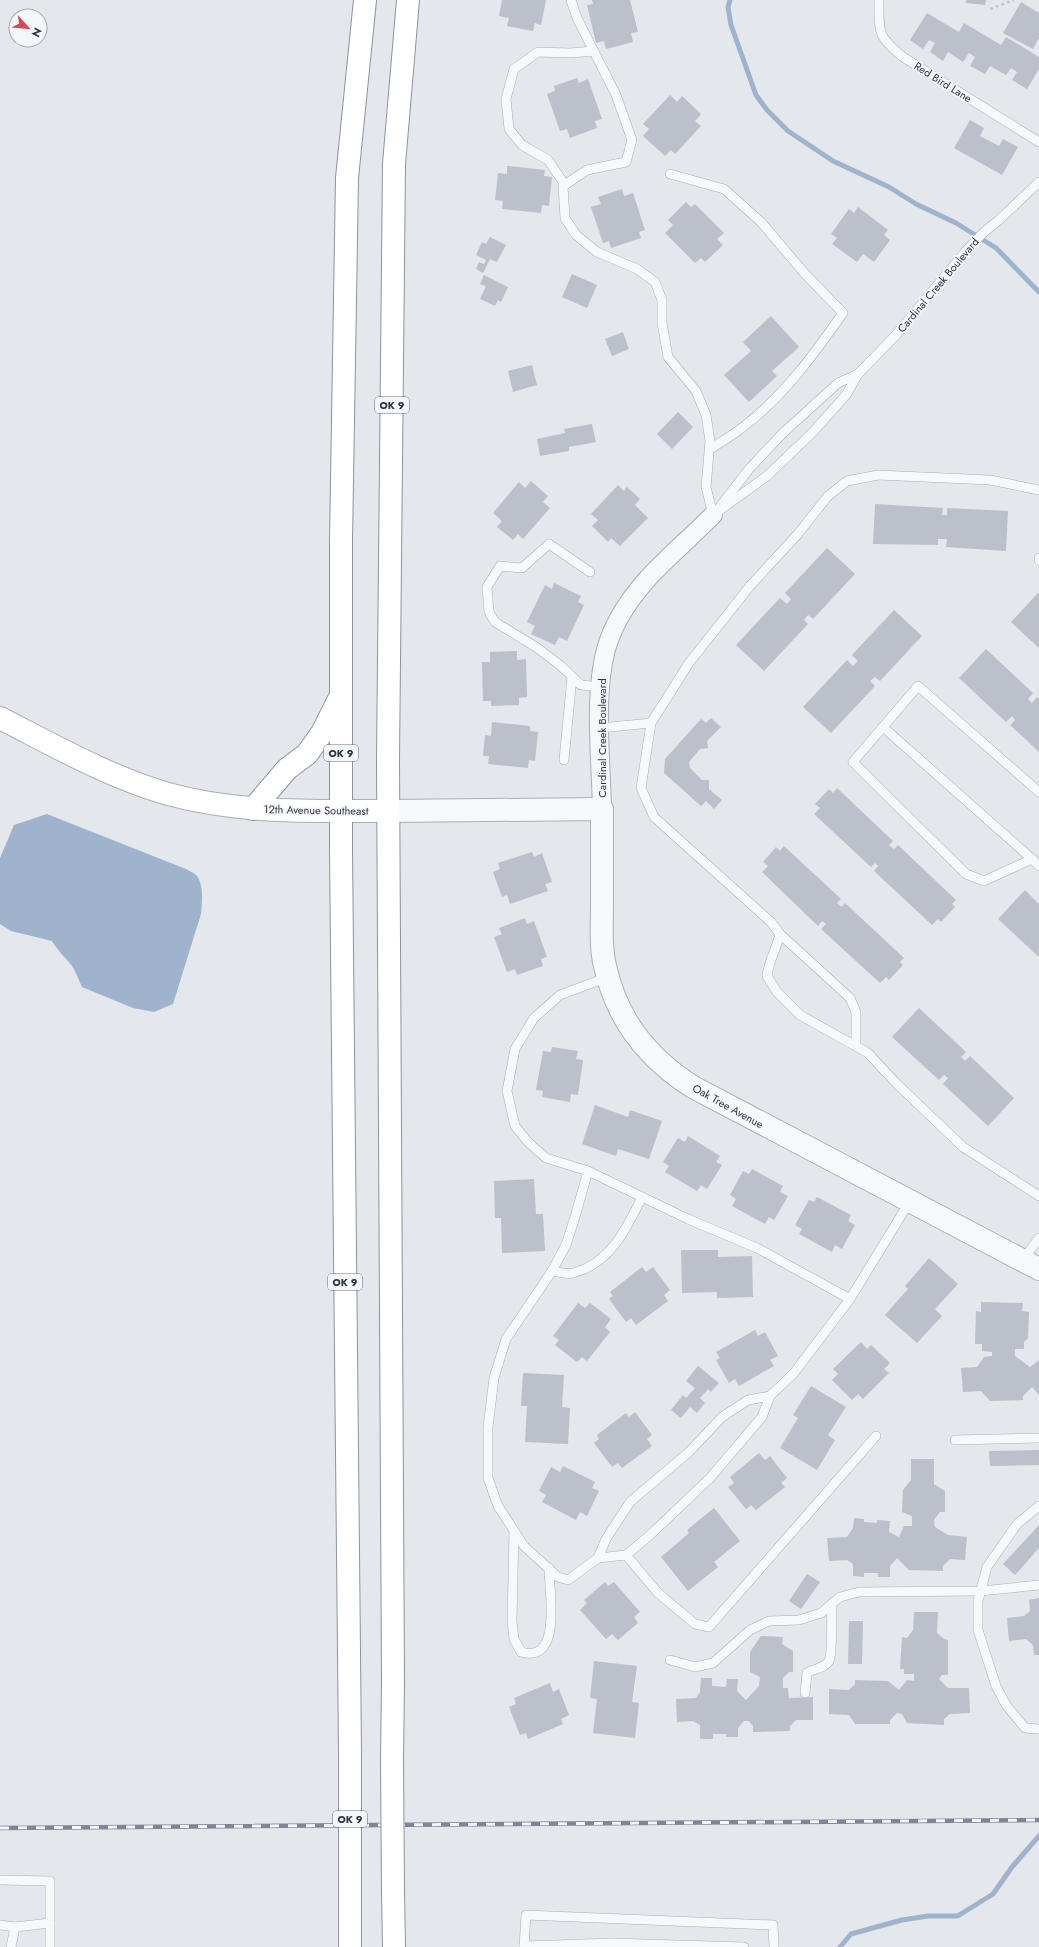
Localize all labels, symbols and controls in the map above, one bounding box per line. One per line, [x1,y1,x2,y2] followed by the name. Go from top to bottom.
[8,8,48,48] north arrow
[28,25,46,40] text: N
[911,58,975,106] street label: Red Bird Lane
[894,234,982,336] street label: Cardinal Creek Boulevard
[375,397,409,413] road number: OK 9
[594,678,610,798] street label: Cardinal Creek Boulevard
[324,745,358,761] road number: OK 9
[263,801,369,819] street label: 12th Avenue Southeast
[690,1080,767,1132] street label: Oak Tree Avenue
[328,1274,362,1290] road number: OK 9
[333,1811,367,1827] road number: OK 9

